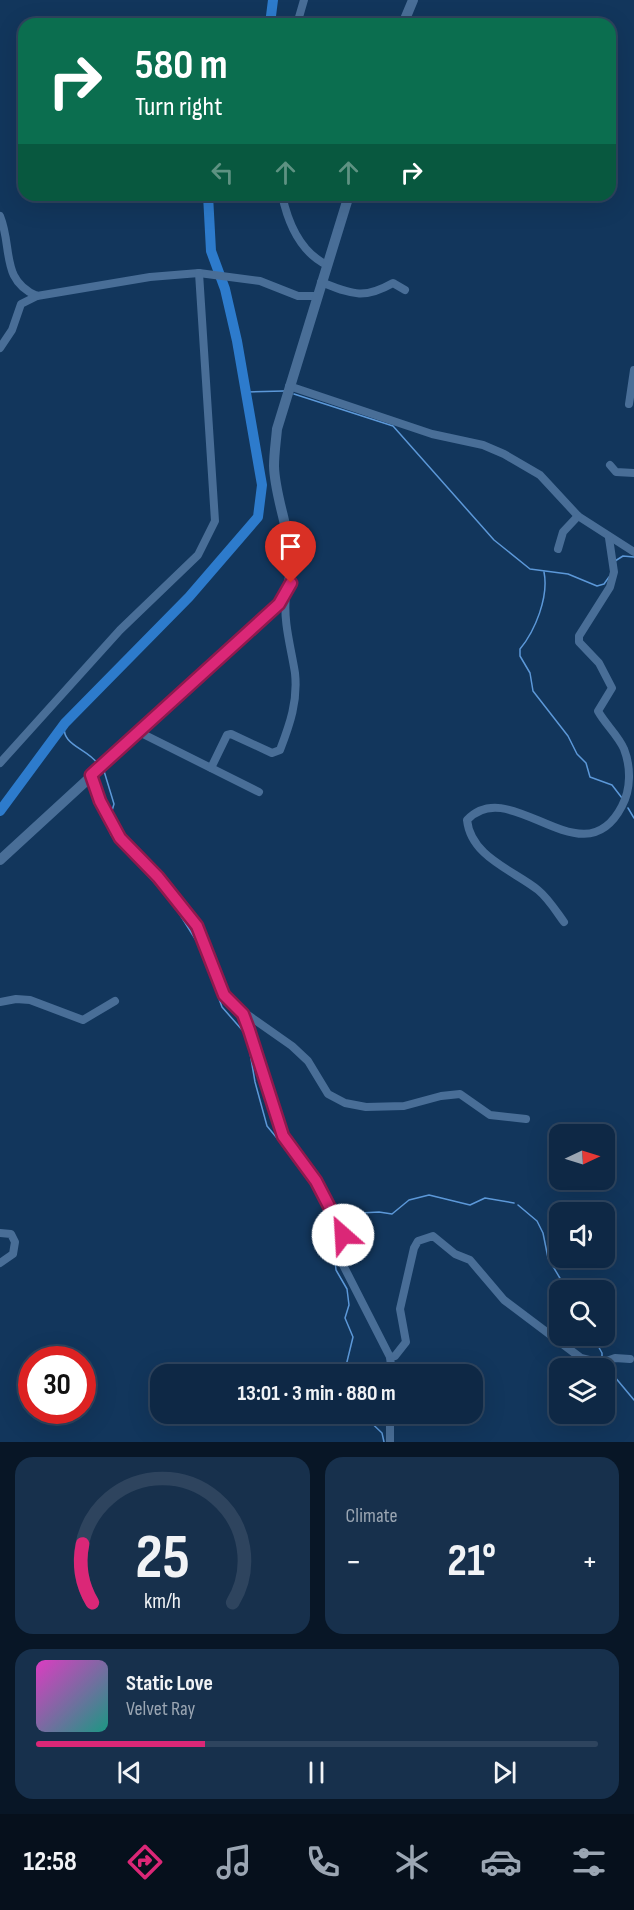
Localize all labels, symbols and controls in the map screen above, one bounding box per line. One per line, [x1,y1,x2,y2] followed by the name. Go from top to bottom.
[135,40,228,91] text: 580 m
[36,42,114,120] icon: right
[135,91,222,123] text: Turn right
[206,156,239,189] icon: left
[269,156,302,189] icon: ahead
[332,156,365,189] icon: ahead
[395,156,428,189] icon: right
[265,521,316,583] pin
[274,530,307,563] icon: arrive
[549,1124,615,1190] north arrow
[549,1124,615,1424] map controls
[549,1202,615,1268] button: sound
[311,1203,375,1267] position arrow
[549,1280,615,1346] button: search
[18,1346,96,1424] speed limit sign: 30
[549,1358,615,1424] button: layers
[237,1380,396,1407] text: 13:01 · 3 min · 880 m
[346,1504,398,1528] text: Climate
[135,1521,190,1596] text: 25
[447,1534,496,1589] text: 21°
[346,1542,362,1582] text: −
[582,1542,598,1582] text: +
[144,1589,181,1614] text: km/h
[126,1670,213,1697] text: Static Love
[126,1697,195,1721] text: Velvet Ray
[113,1756,146,1789] icon: previous
[300,1756,333,1789] icon: pause
[488,1756,521,1789] icon: next
[124,1841,166,1883] icon: directions
[213,1841,255,1883] icon: music
[302,1841,344,1883] icon: phone
[391,1841,433,1883] icon: climate
[480,1841,522,1883] icon: car
[568,1841,610,1883] icon: filters
[23,1846,77,1878] text: 12:58

